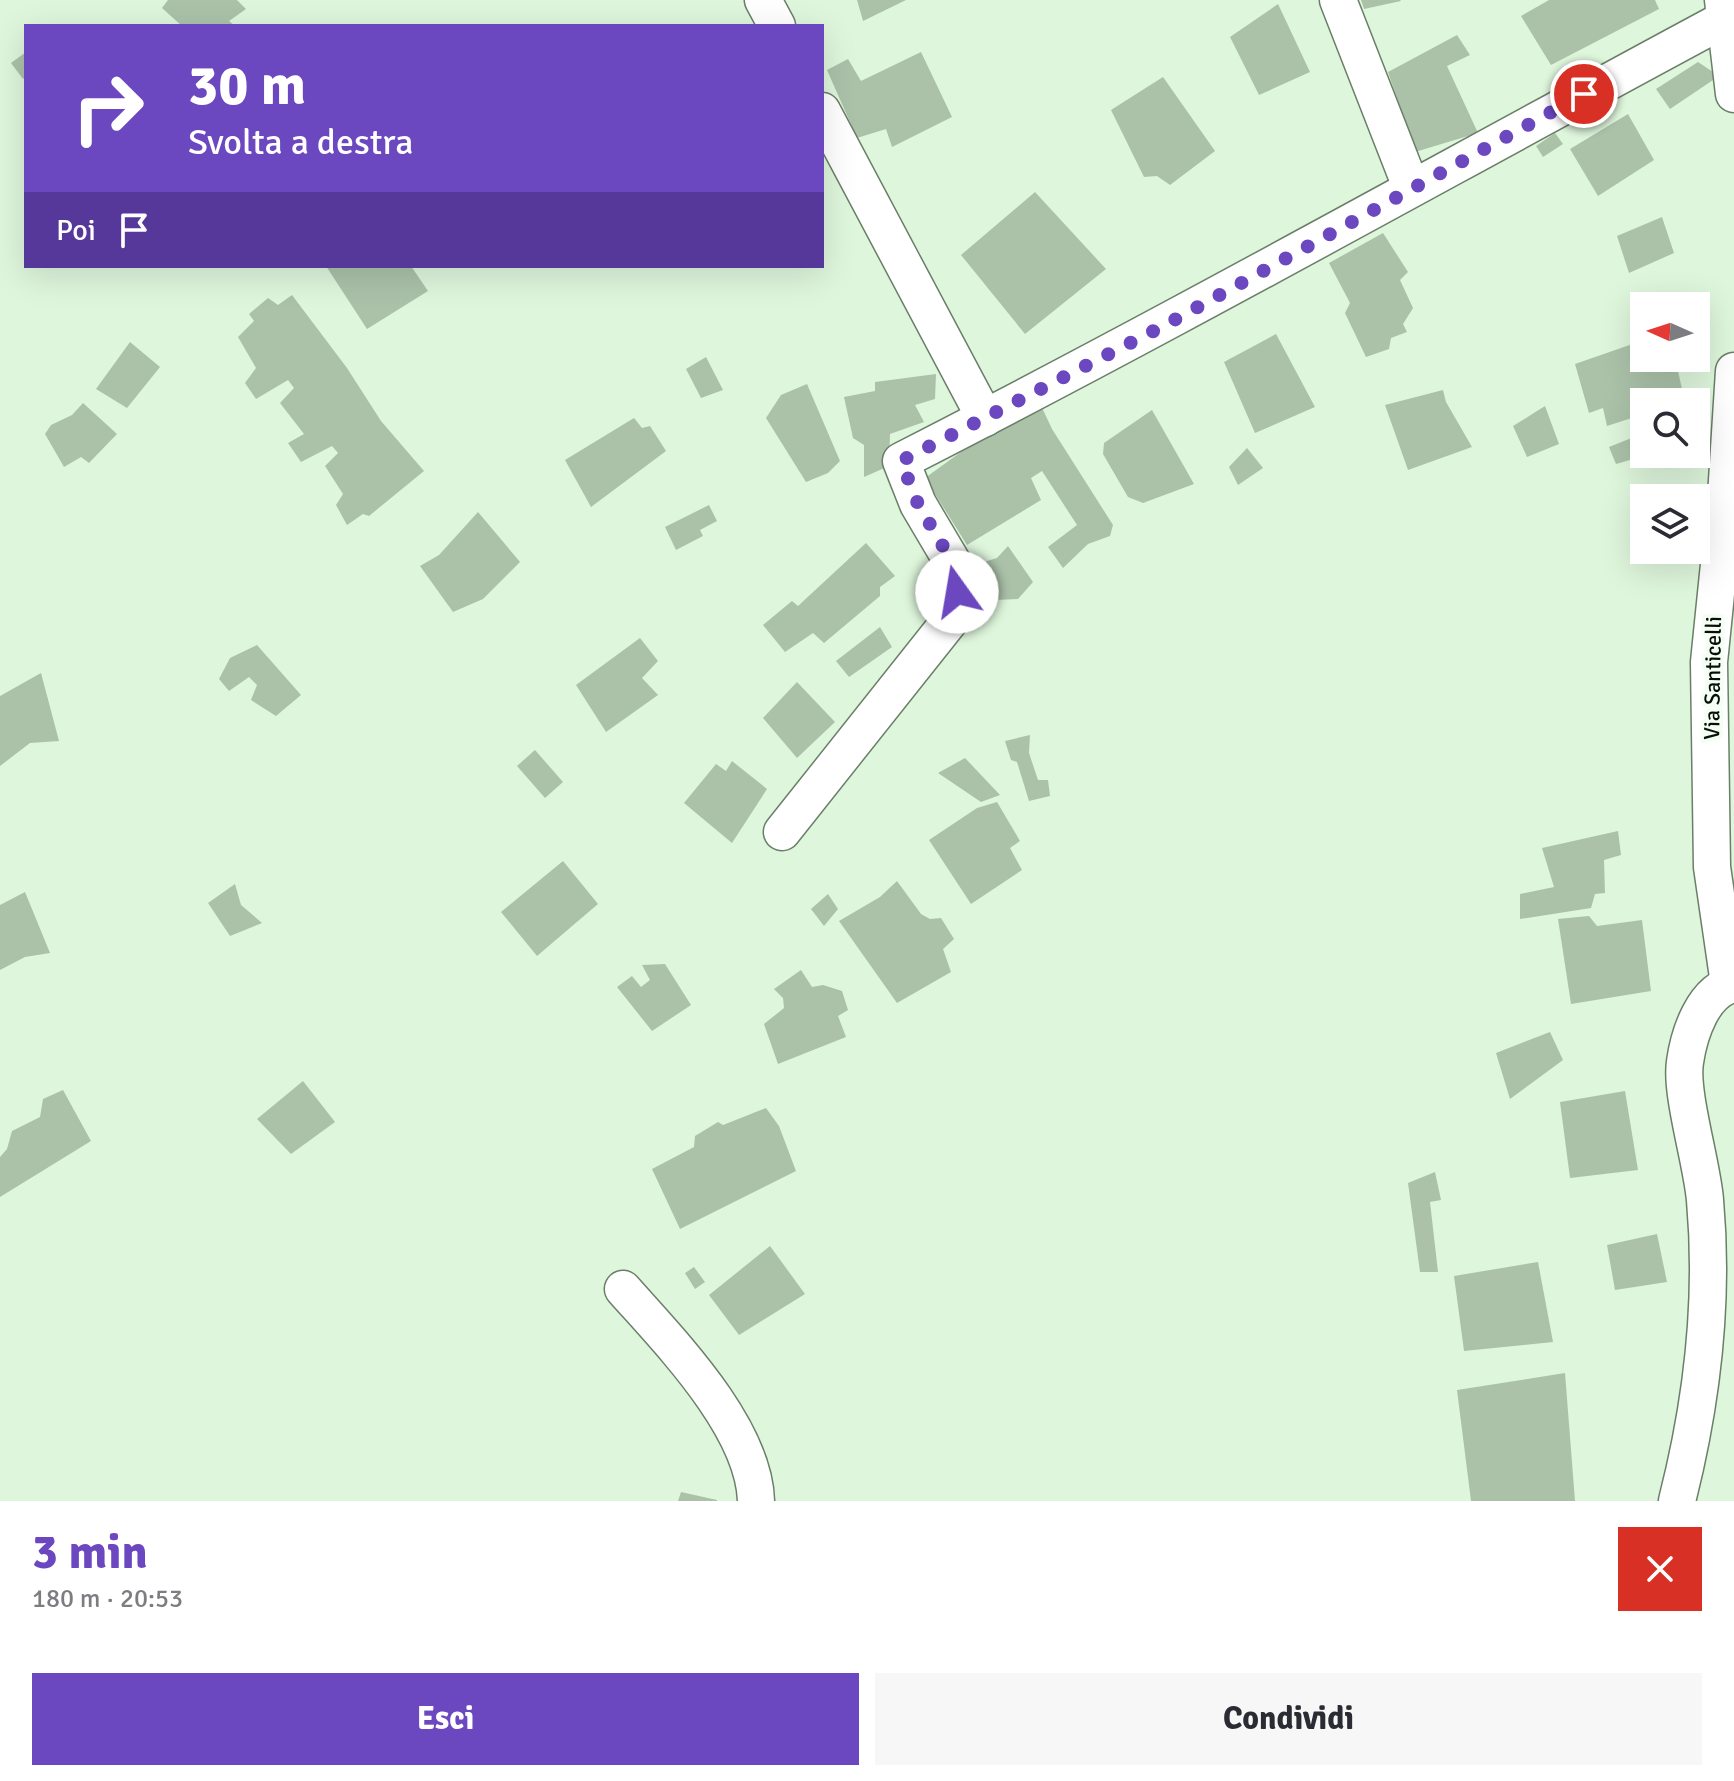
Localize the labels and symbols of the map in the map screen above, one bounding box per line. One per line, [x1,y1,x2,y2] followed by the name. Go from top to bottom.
[1550,60,1618,128] pin
[1630,292,1710,372] north arrow
[915,550,999,634] position arrow
[1698,616,1727,740] street label: Via Santicelli

